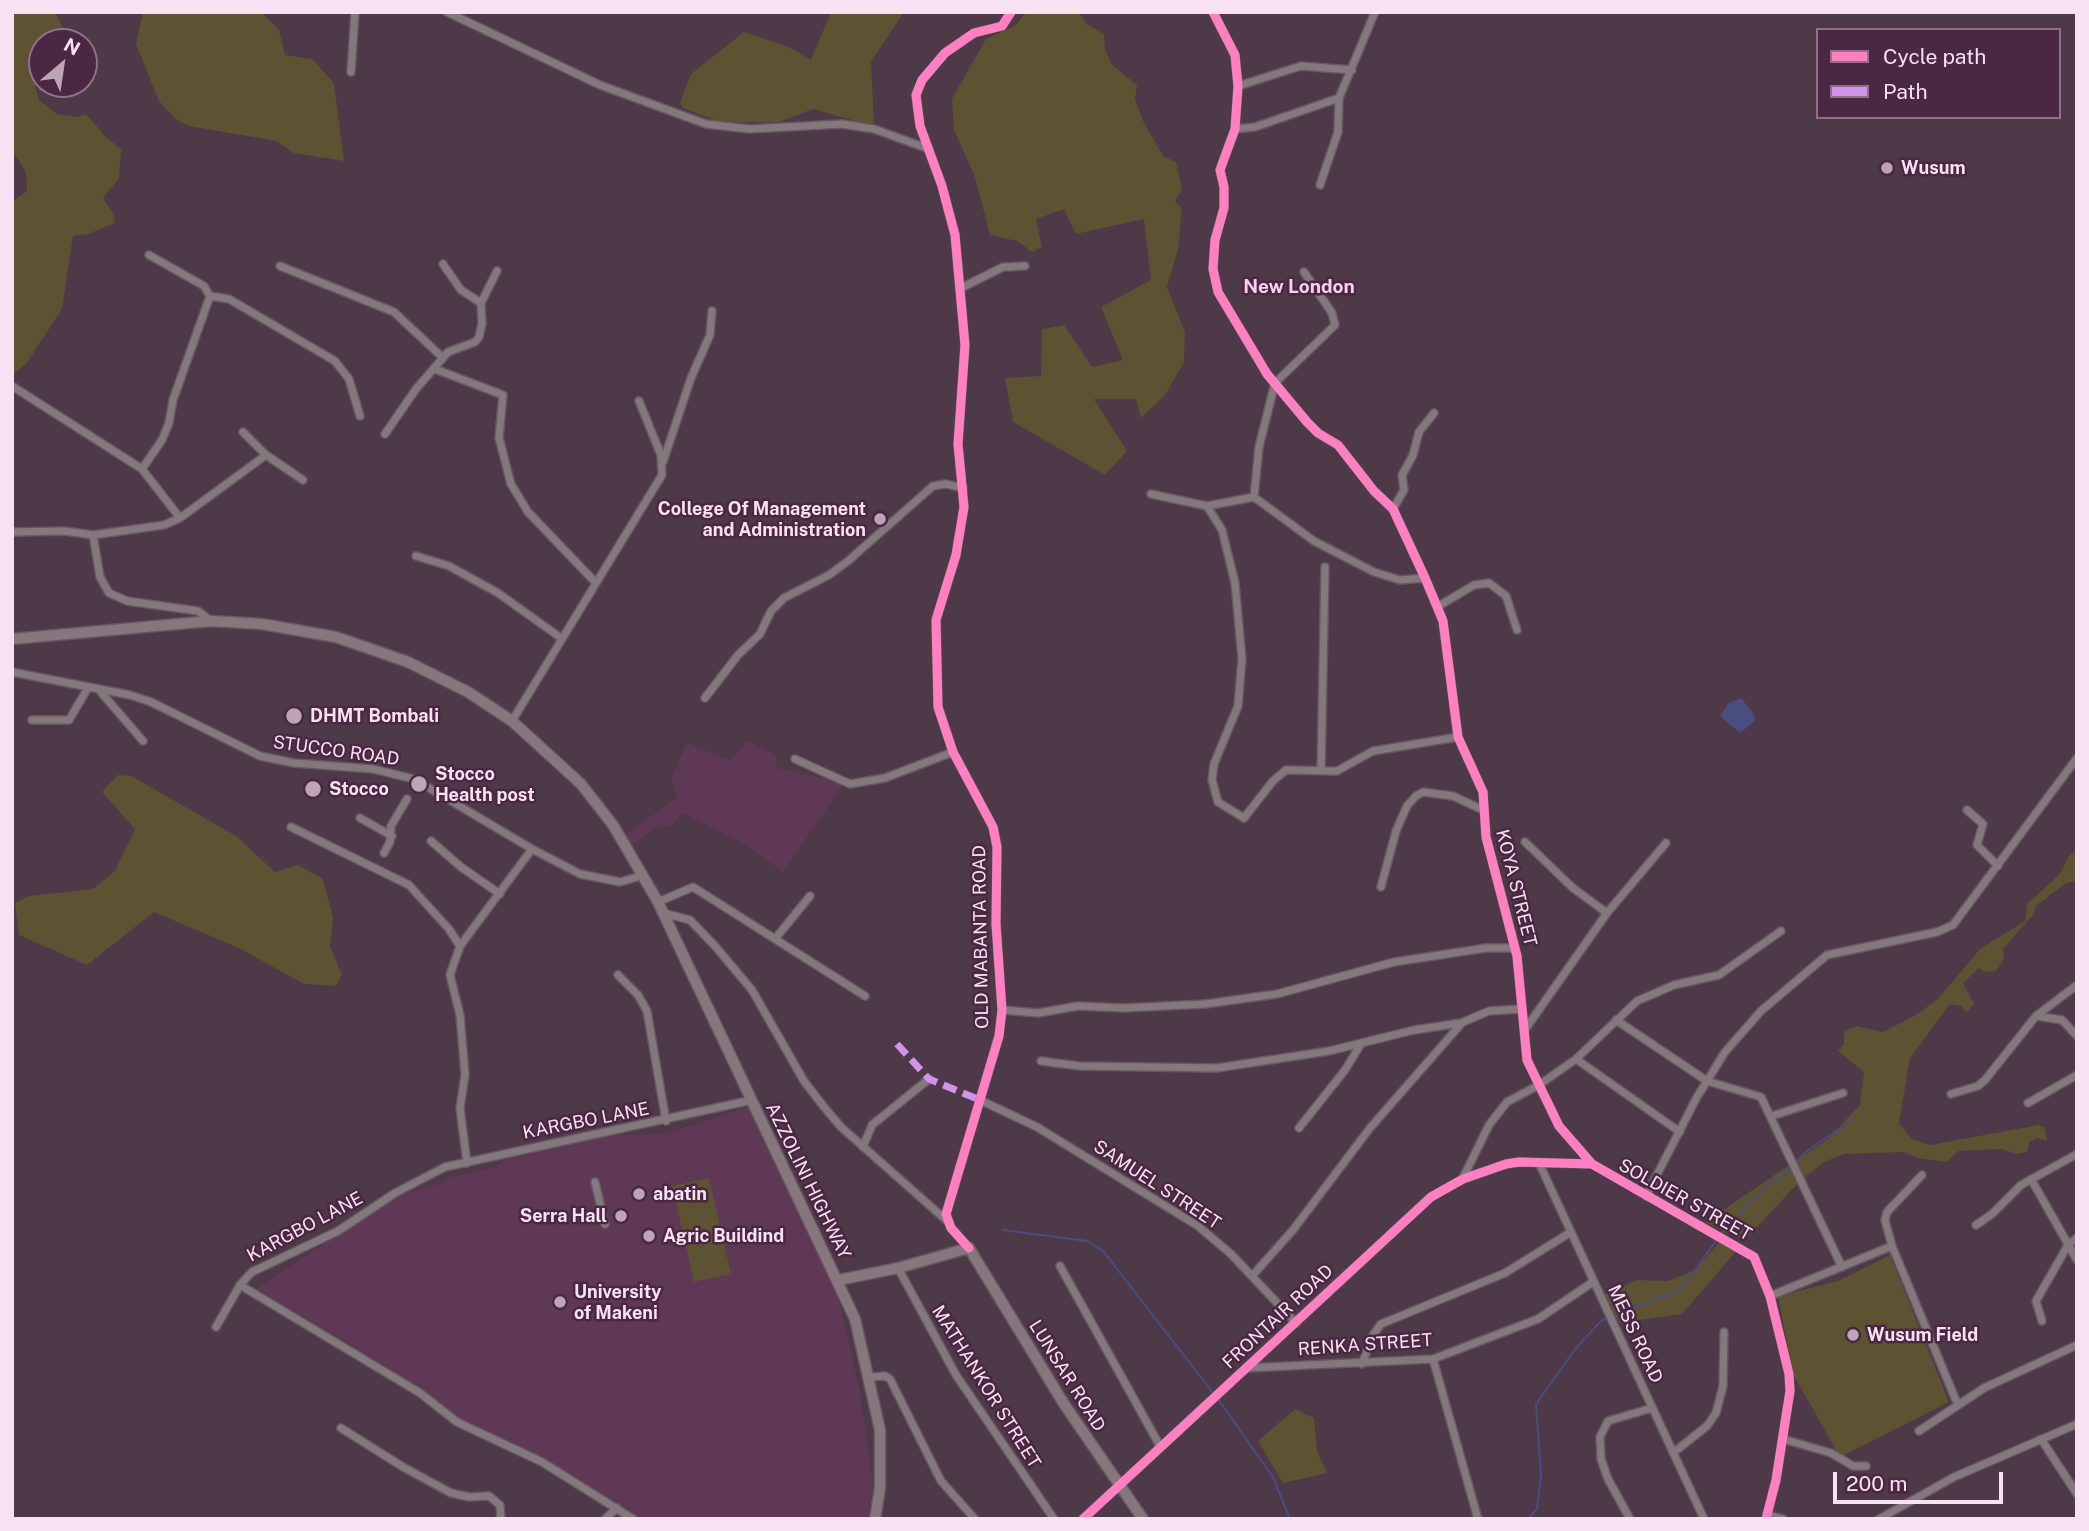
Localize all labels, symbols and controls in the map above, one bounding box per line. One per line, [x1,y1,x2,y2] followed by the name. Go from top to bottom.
[28,28,98,98] north arrow
[1816,28,2061,119] legend
[60,33,84,60] text: N
[1883,44,1986,69] text: Cycle path
[1883,79,1928,104] text: Path
[1901,157,1966,179] place label: Wusum
[1879,160,1895,176] marker: Wusum
[1243,276,1355,298] district label: New London
[658,498,866,540] place label: College Of Management and Administration
[872,511,888,527] marker: College Of Management and Administration
[310,705,439,727] place label: DHMT Bombali
[284,706,304,726] marker: DHMT Bombali
[271,731,401,771] street label: STUCCO ROAD
[435,763,535,806] place label: Stocco Health post
[409,774,429,794] marker: Stocco Health post
[329,778,389,800] place label: Stocco
[303,779,323,799] marker: Stocco
[1491,827,1541,949] street label: KOYA STREET
[969,845,993,1029] street label: OLD MABANTA ROAD
[521,1098,651,1144] street label: KARGBO LANE
[761,1099,855,1263] street label: AZZOLINI HIGHWAY
[1089,1136,1225,1234] street label: SAMUEL STREET
[1615,1154,1755,1246] street label: SOLDIER STREET
[653,1183,707,1205] place label: abatin
[631,1186,647,1202] marker: abatin
[243,1187,367,1267] street label: KARGBO LANE
[520,1205,607,1227] place label: Serra Hall
[613,1208,629,1224] marker: Serra Hall
[663,1225,784,1247] place label: Agric Buildind
[641,1228,657,1244] marker: Agric Buildind
[1218,1260,1338,1374] street label: FRONTAIR ROAD
[574,1281,661,1324] place label: University of Makeni
[1603,1282,1667,1386] street label: MESS ROAD
[552,1294,568,1310] marker: University of Makeni
[927,1302,1045,1472] street label: MATHANKOR STREET
[1024,1316,1110,1436] street label: LUNSAR ROAD
[1867,1324,1978,1346] place label: Wusum Field
[1845,1327,1861,1343] marker: Wusum Field
[1297,1330,1433,1360] street label: RENKA STREET
[1837,1458,2007,1502] scale bar
[1846,1471,1907,1496] text: 200 m

